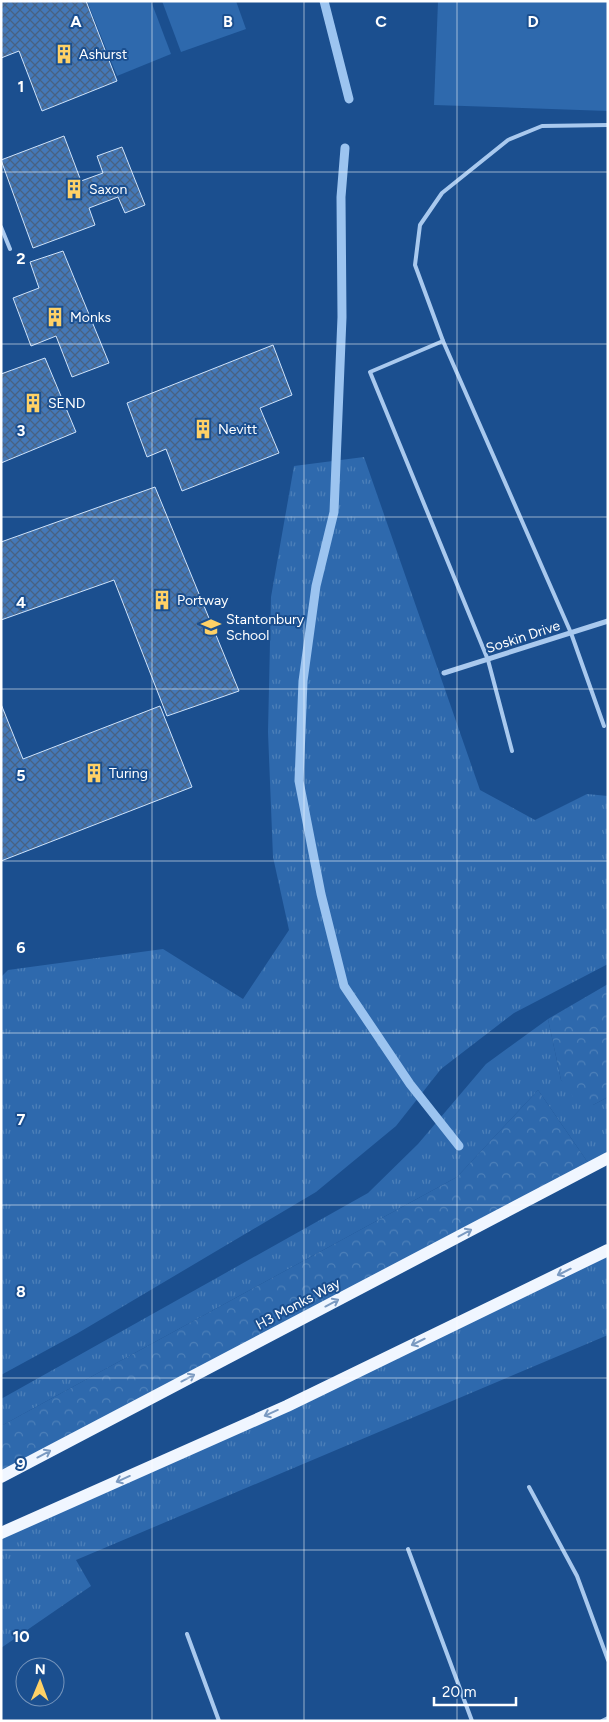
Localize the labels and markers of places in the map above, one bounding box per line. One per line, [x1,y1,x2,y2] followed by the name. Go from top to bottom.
[53,43,75,65] building icon: Ashurst
[79,46,127,63] place label: Ashurst
[63,178,85,200] building icon: Saxon
[89,181,127,198] place label: Saxon
[44,306,66,328] building icon: Monks
[70,309,111,326] place label: Monks
[22,392,44,414] building icon: SEND
[48,395,85,412] place label: SEND
[192,418,214,440] building icon: Nevitt
[218,421,257,438] place label: Nevitt
[151,589,173,611] building icon: Portway
[177,592,229,609] place label: Portway
[226,611,305,644] place label: Stantonbury School
[200,616,222,638] school or university icon: Stantonbury School
[83,762,105,784] building icon: Turing
[109,765,148,782] place label: Turing

